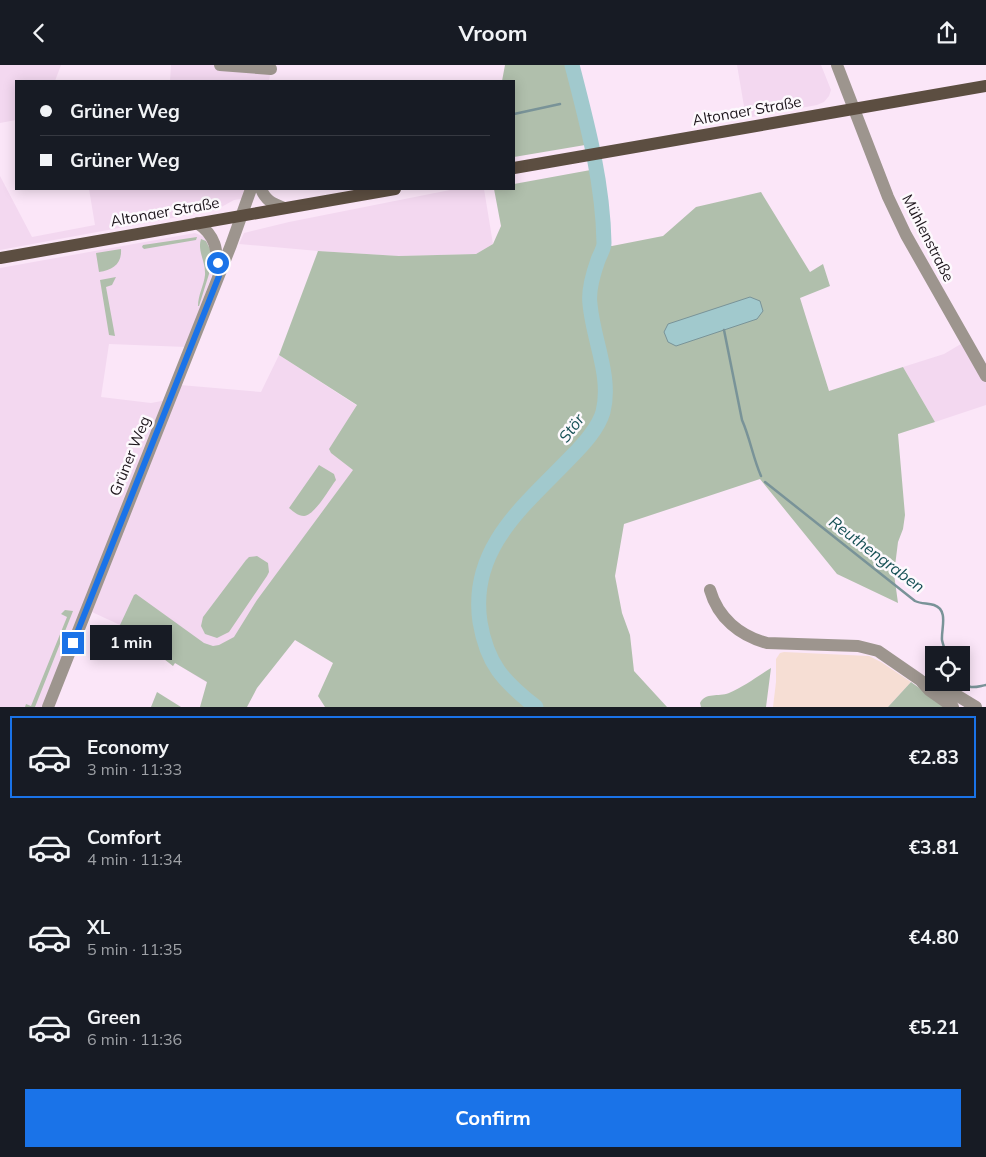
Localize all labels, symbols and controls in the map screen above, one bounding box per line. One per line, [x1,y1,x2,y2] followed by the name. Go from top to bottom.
[25,19,53,47] icon: back
[459,19,527,47] text: Vroom
[933,19,961,47] icon: share
[691,92,803,129] street label: Altonaer Straße
[70,99,180,123] text: Grüner Weg
[70,148,180,172] text: Grüner Weg
[898,191,959,285] street label: Mühlenstraße
[109,193,221,230] street label: Altonaer Straße
[207,252,229,274] route start
[554,409,589,446] water label: Stör
[105,413,154,498] street label: Grüner Weg
[825,512,929,596] water label: Reuthengraben
[90,625,173,661] callout: 1 min
[62,632,84,654] route end
[110,632,152,652] text: 1 min
[925,646,970,691] map controls
[925,646,970,691] button: locate
[27,735,72,780] icon: car
[87,735,169,759] text: Economy
[909,745,959,769] text: €2.83
[87,759,182,779] text: 3 min · 11:33
[27,825,72,870] icon: car
[87,825,161,849] text: Comfort
[909,835,959,859] text: €3.81
[87,849,182,869] text: 4 min · 11:34
[27,915,72,960] icon: car
[87,915,110,939] text: XL
[909,925,959,949] text: €4.80
[87,939,182,959] text: 5 min · 11:35
[27,1005,72,1050] icon: car
[87,1005,141,1029] text: Green
[909,1015,959,1039] text: €5.21
[87,1029,182,1049] text: 6 min · 11:36
[25,1089,961,1147] button: Confirm

